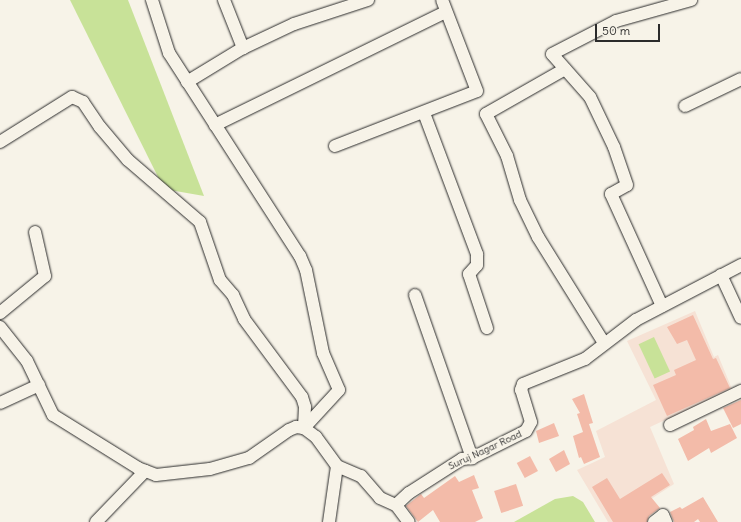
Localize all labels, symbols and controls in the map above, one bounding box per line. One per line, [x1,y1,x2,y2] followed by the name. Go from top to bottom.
[597,16,662,42] scale bar
[602,23,630,38] text: 50 m
[446,428,524,472] street label: Suruj Nagar Road

